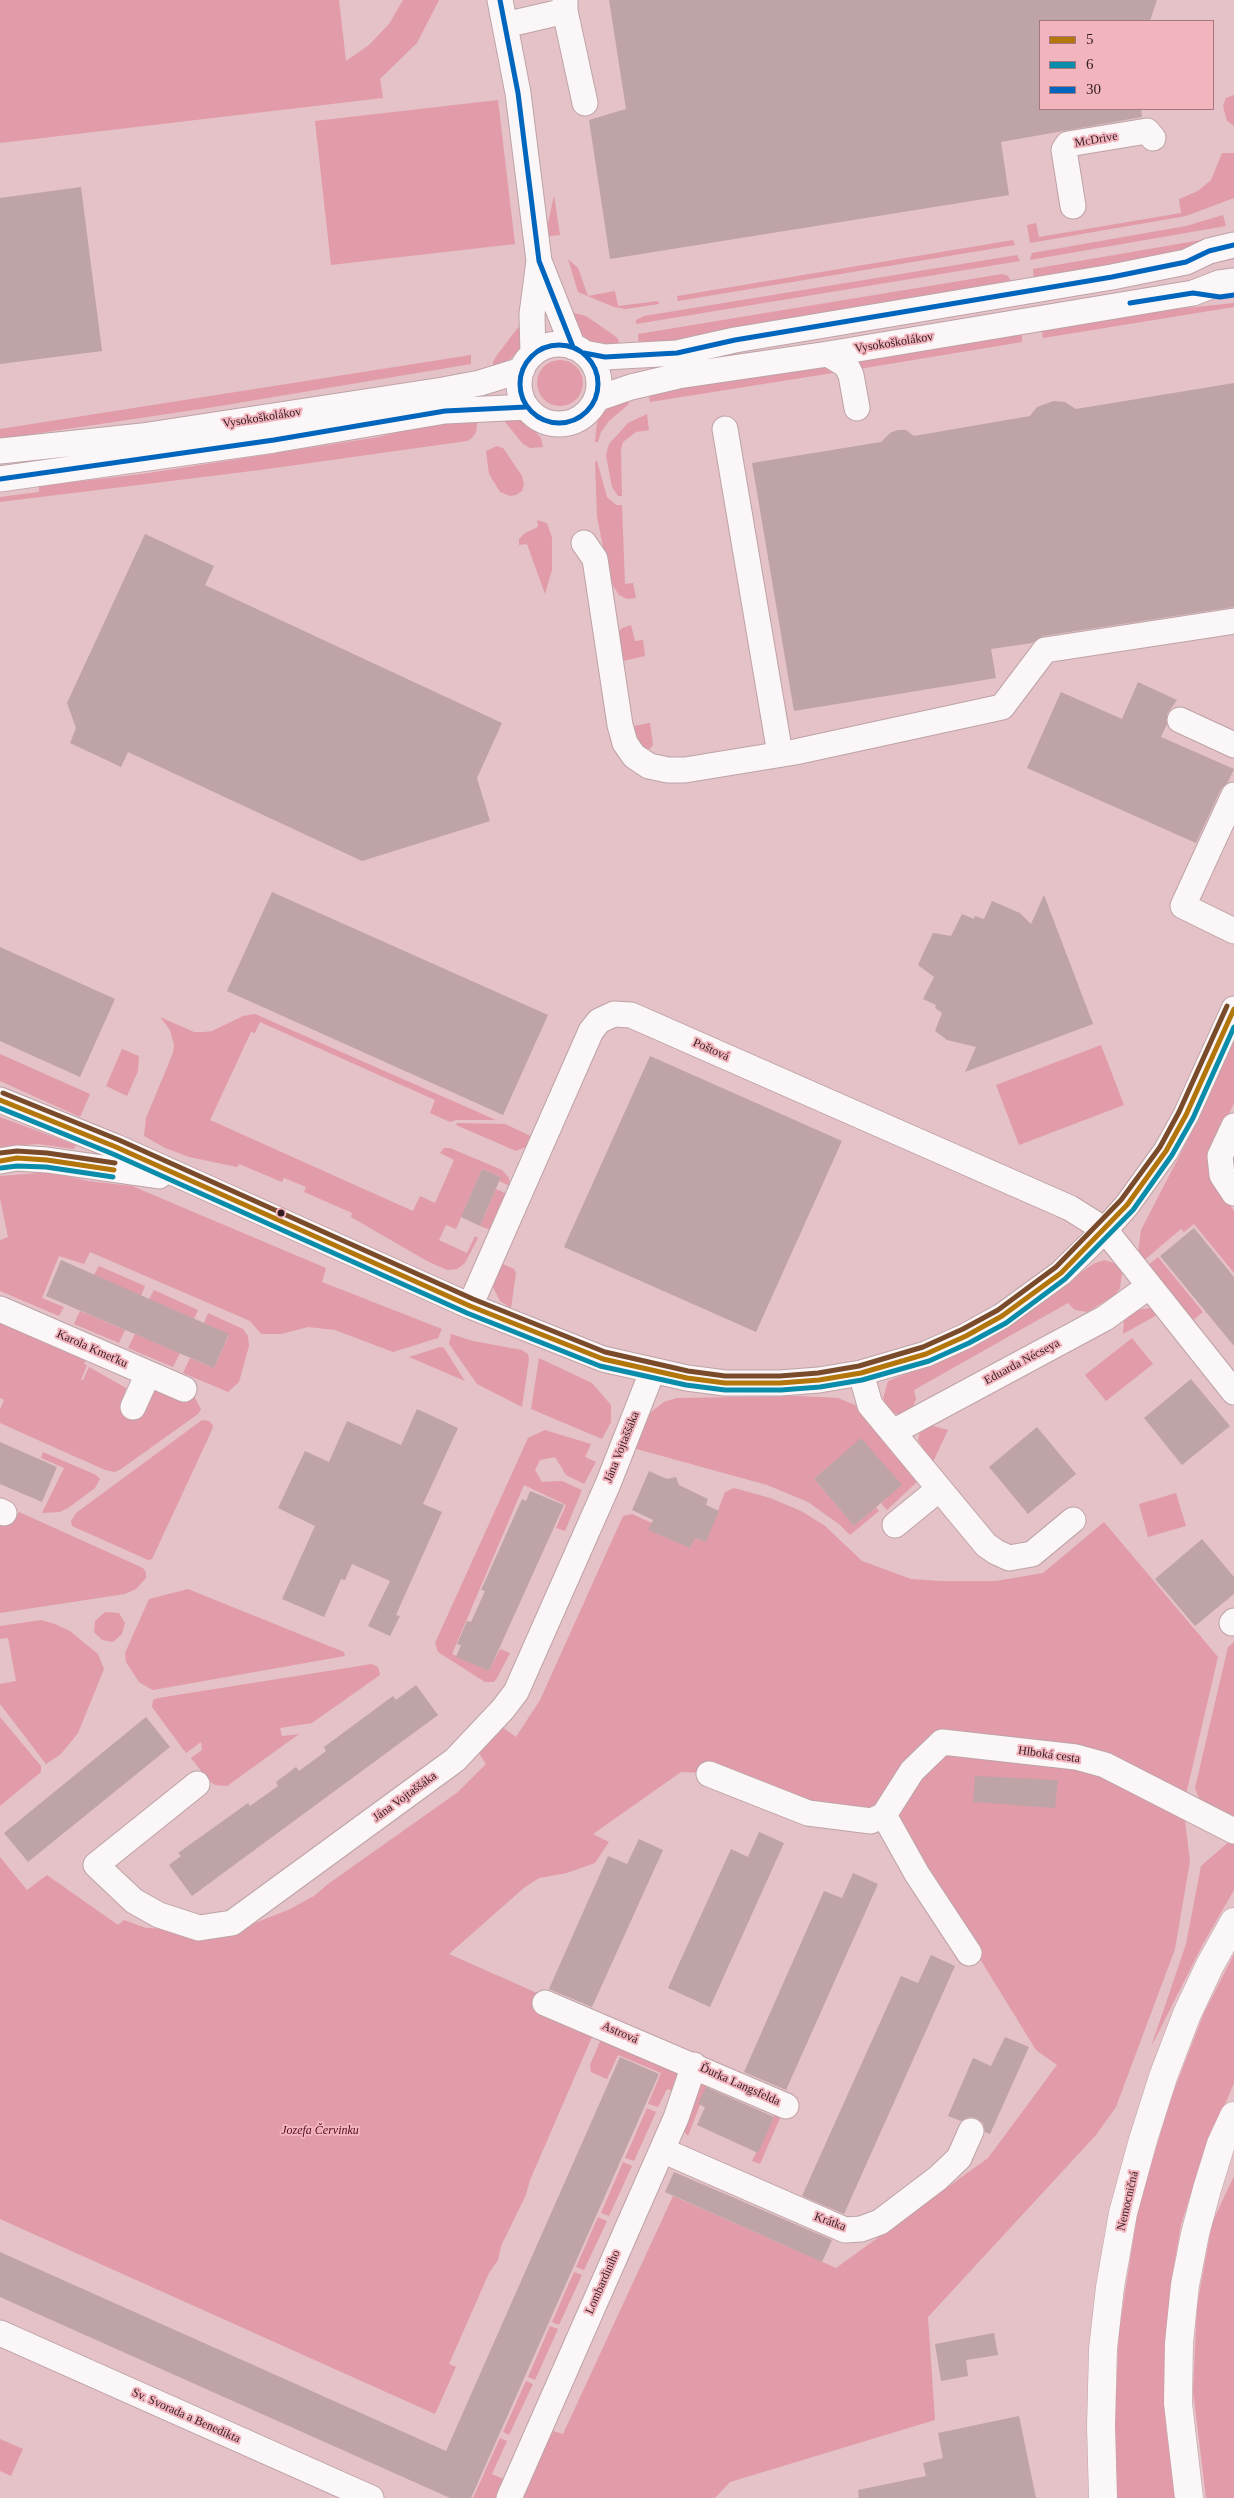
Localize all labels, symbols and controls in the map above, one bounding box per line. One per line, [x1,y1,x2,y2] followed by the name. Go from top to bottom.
[1039,20,1214,110] legend
[1086,31,1094,47] text: 5
[1086,56,1094,72] text: 6
[1086,81,1101,97] text: 30
[1073,129,1119,151] street label: McDrive
[854,330,934,356] street label: Vysokoškolákov
[222,405,302,431] street label: Vysokoškolákov
[691,1036,731,1064] street label: Poštová
[276,1208,286,1218] unlabelled marker
[54,1327,130,1371] street label: Karola Kmeťku
[982,1336,1062,1388] street label: Eduarda Nécseya
[601,1409,643,1485] street label: Jána Vojtaššáka
[1017,1744,1081,1766] street label: Hlboká cesta
[370,1769,440,1825] street label: Jána Vojtaššáka
[600,2019,640,2047] street label: Astrová
[698,2061,782,2109] street label: Ďurka Langsfelda
[281,2124,359,2138] park label: Jozefa Červinku
[1114,2170,1142,2232] street label: Nemocničná
[812,2210,848,2234] street label: Krátka
[582,2248,624,2316] street label: Lombardiniho
[130,2386,242,2446] street label: Sv. Svorada a Benedikta

